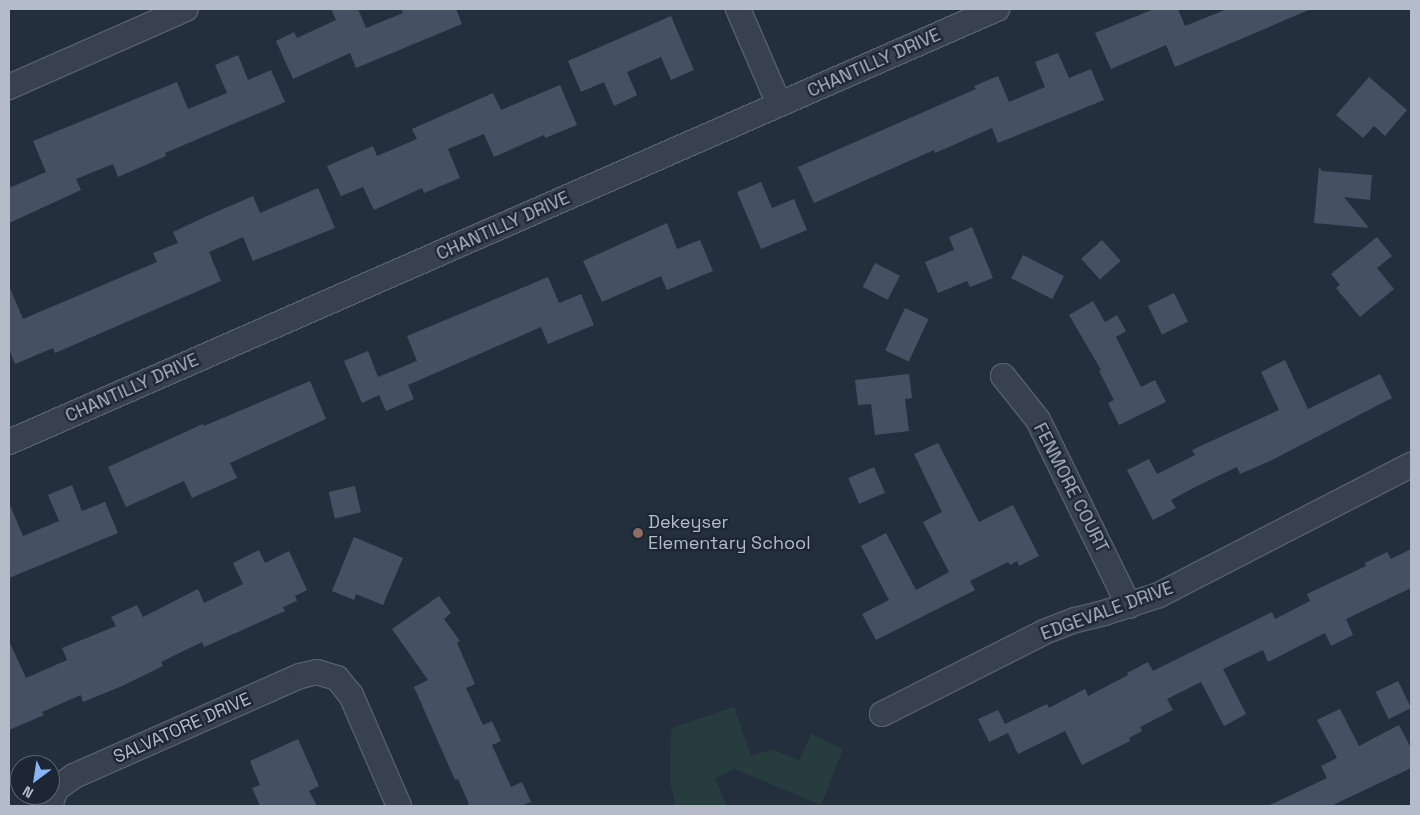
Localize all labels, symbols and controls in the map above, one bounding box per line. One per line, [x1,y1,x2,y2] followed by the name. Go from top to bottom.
[804,24,944,102] street label: CHANTILLY DRIVE
[433,187,573,265] street label: CHANTILLY DRIVE
[62,349,202,427] street label: CHANTILLY DRIVE
[1029,419,1113,557] street label: FENMORE COURT
[648,512,811,554] place label: Dekeyser Elementary School
[632,527,644,539] marker: Dekeyser Elementary School
[1038,577,1176,645] street label: EDGEVALE DRIVE
[110,688,254,768] street label: SALVATORE DRIVE
[10,755,60,805] north arrow
[19,782,36,802] text: N

